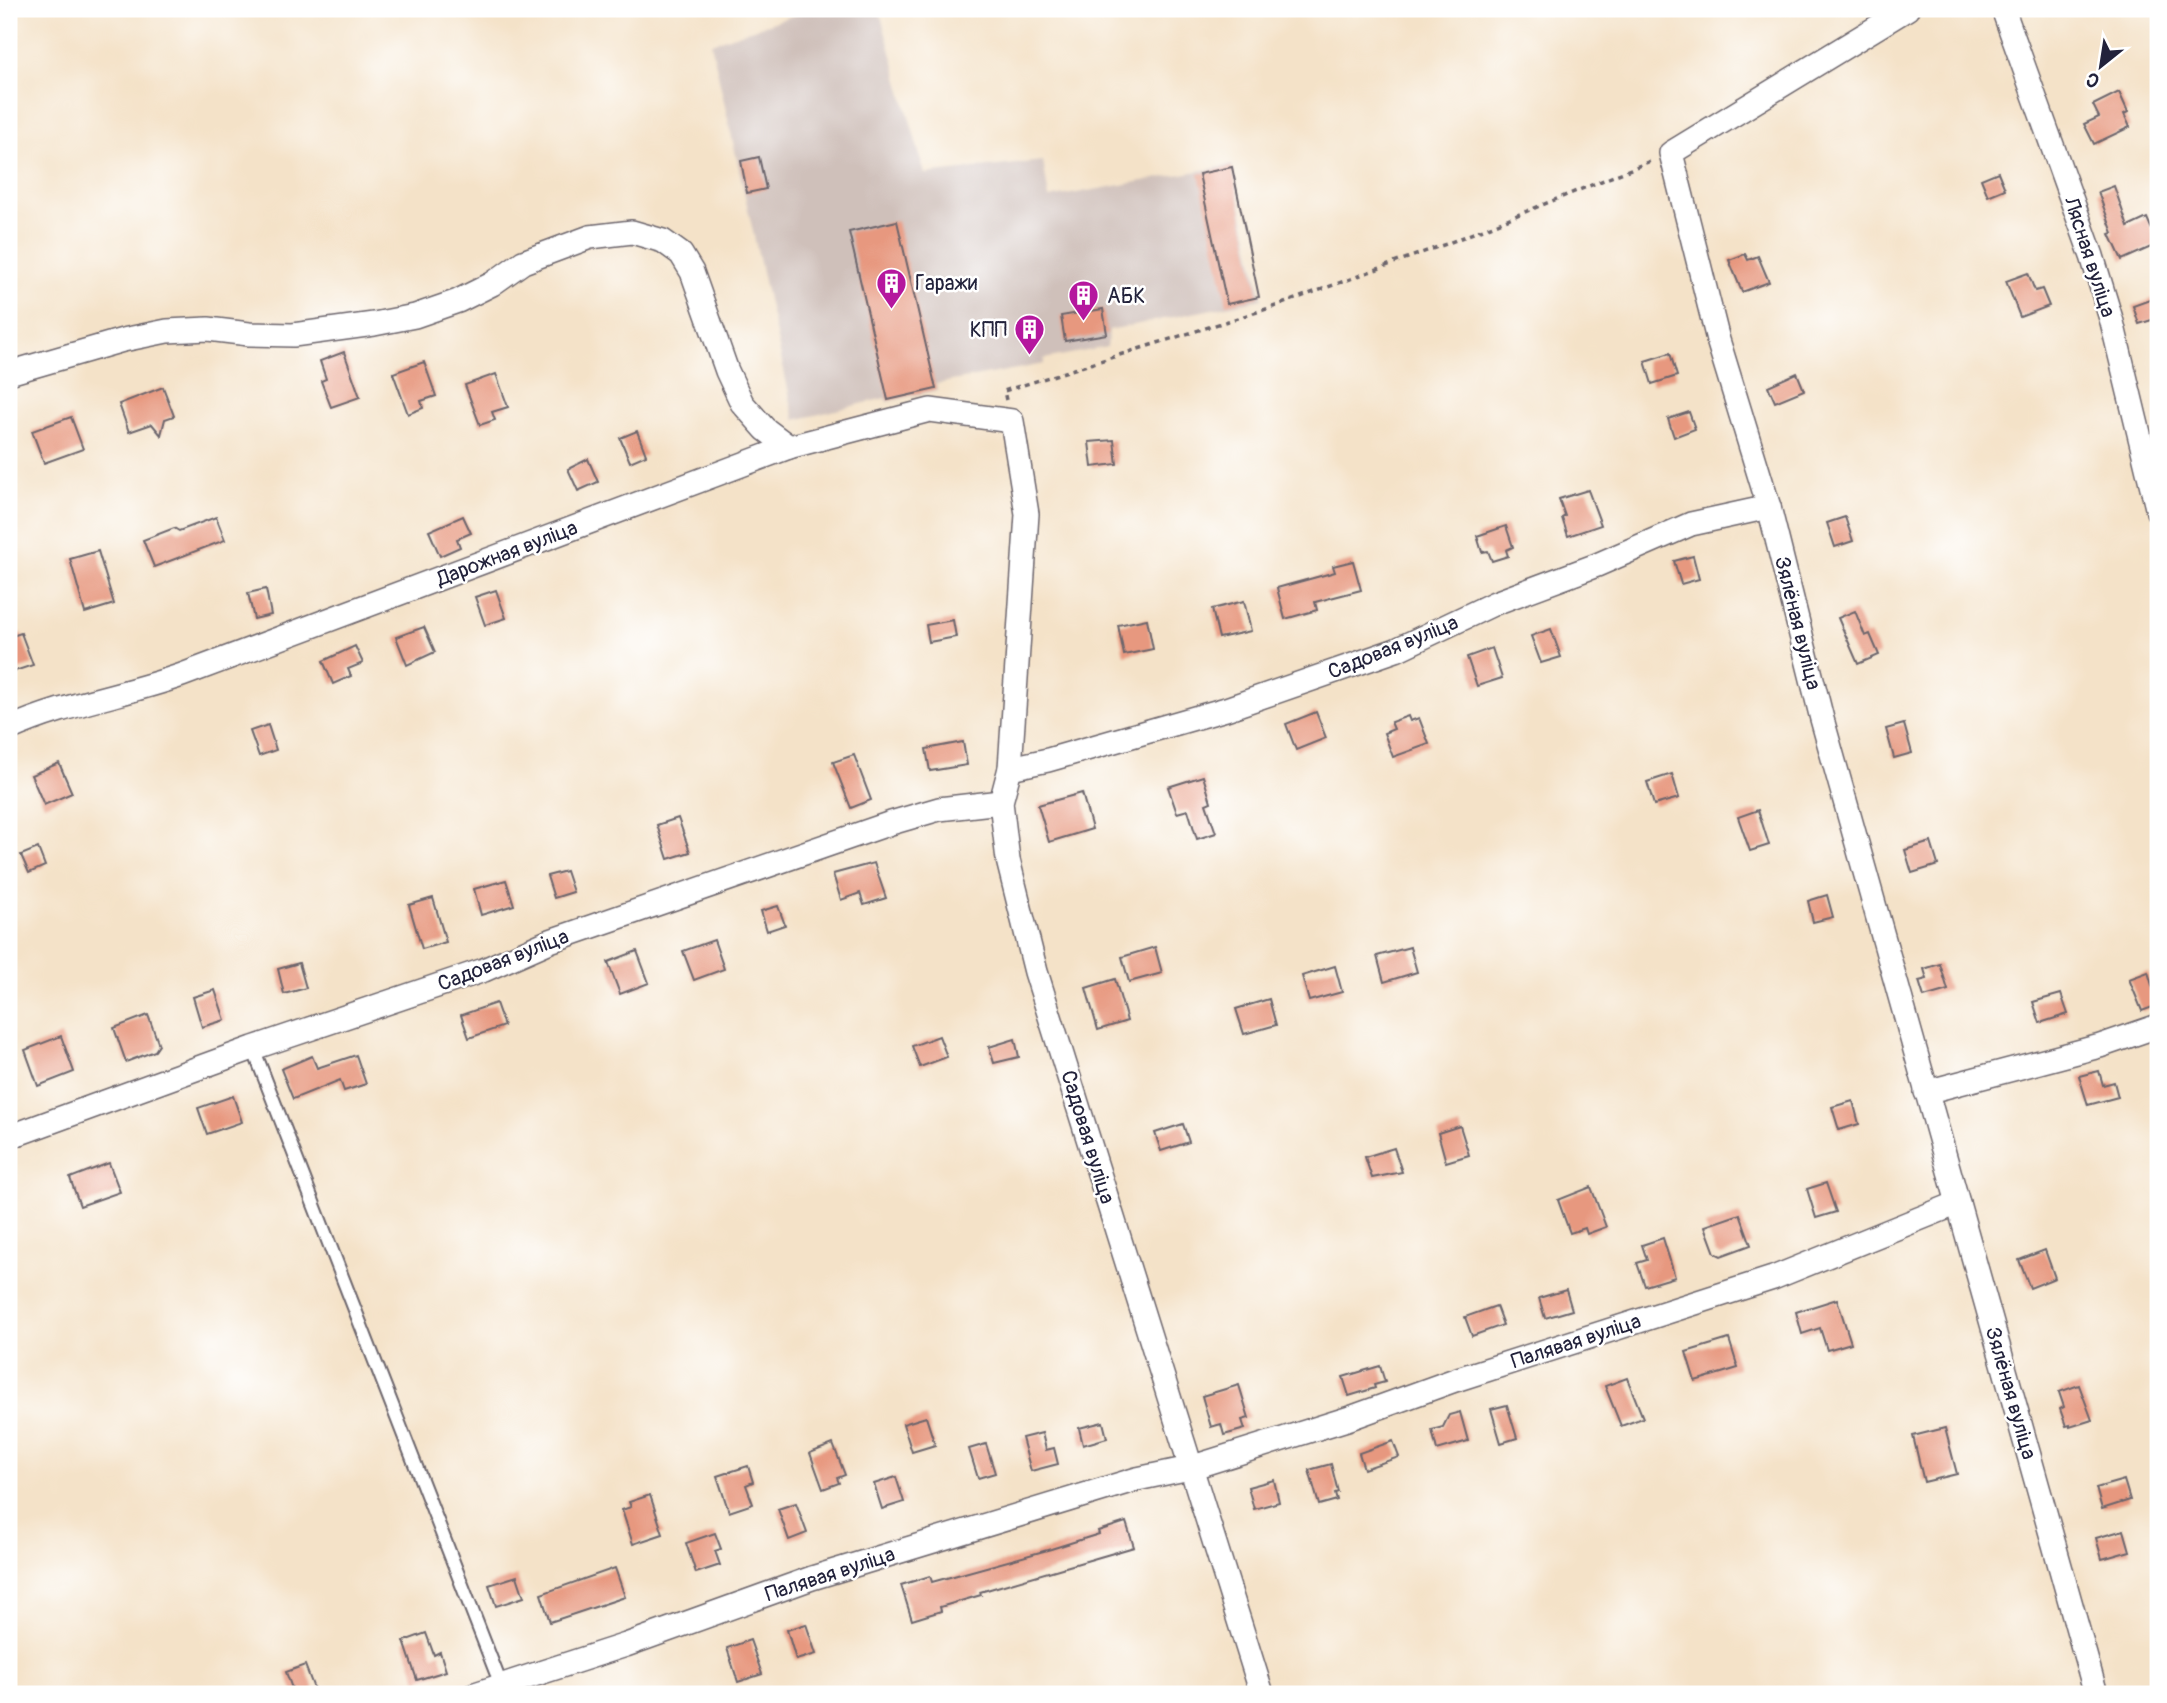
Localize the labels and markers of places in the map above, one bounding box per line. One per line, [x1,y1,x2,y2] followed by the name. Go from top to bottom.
[875,266,909,310] building icon: Гаражи
[915,270,977,297] place label: Гаражи
[1067,279,1101,323] building icon: АБК
[1107,283,1145,310] place label: АБК
[1013,313,1047,357] building icon: КПП
[970,317,1007,344] place label: КПП

